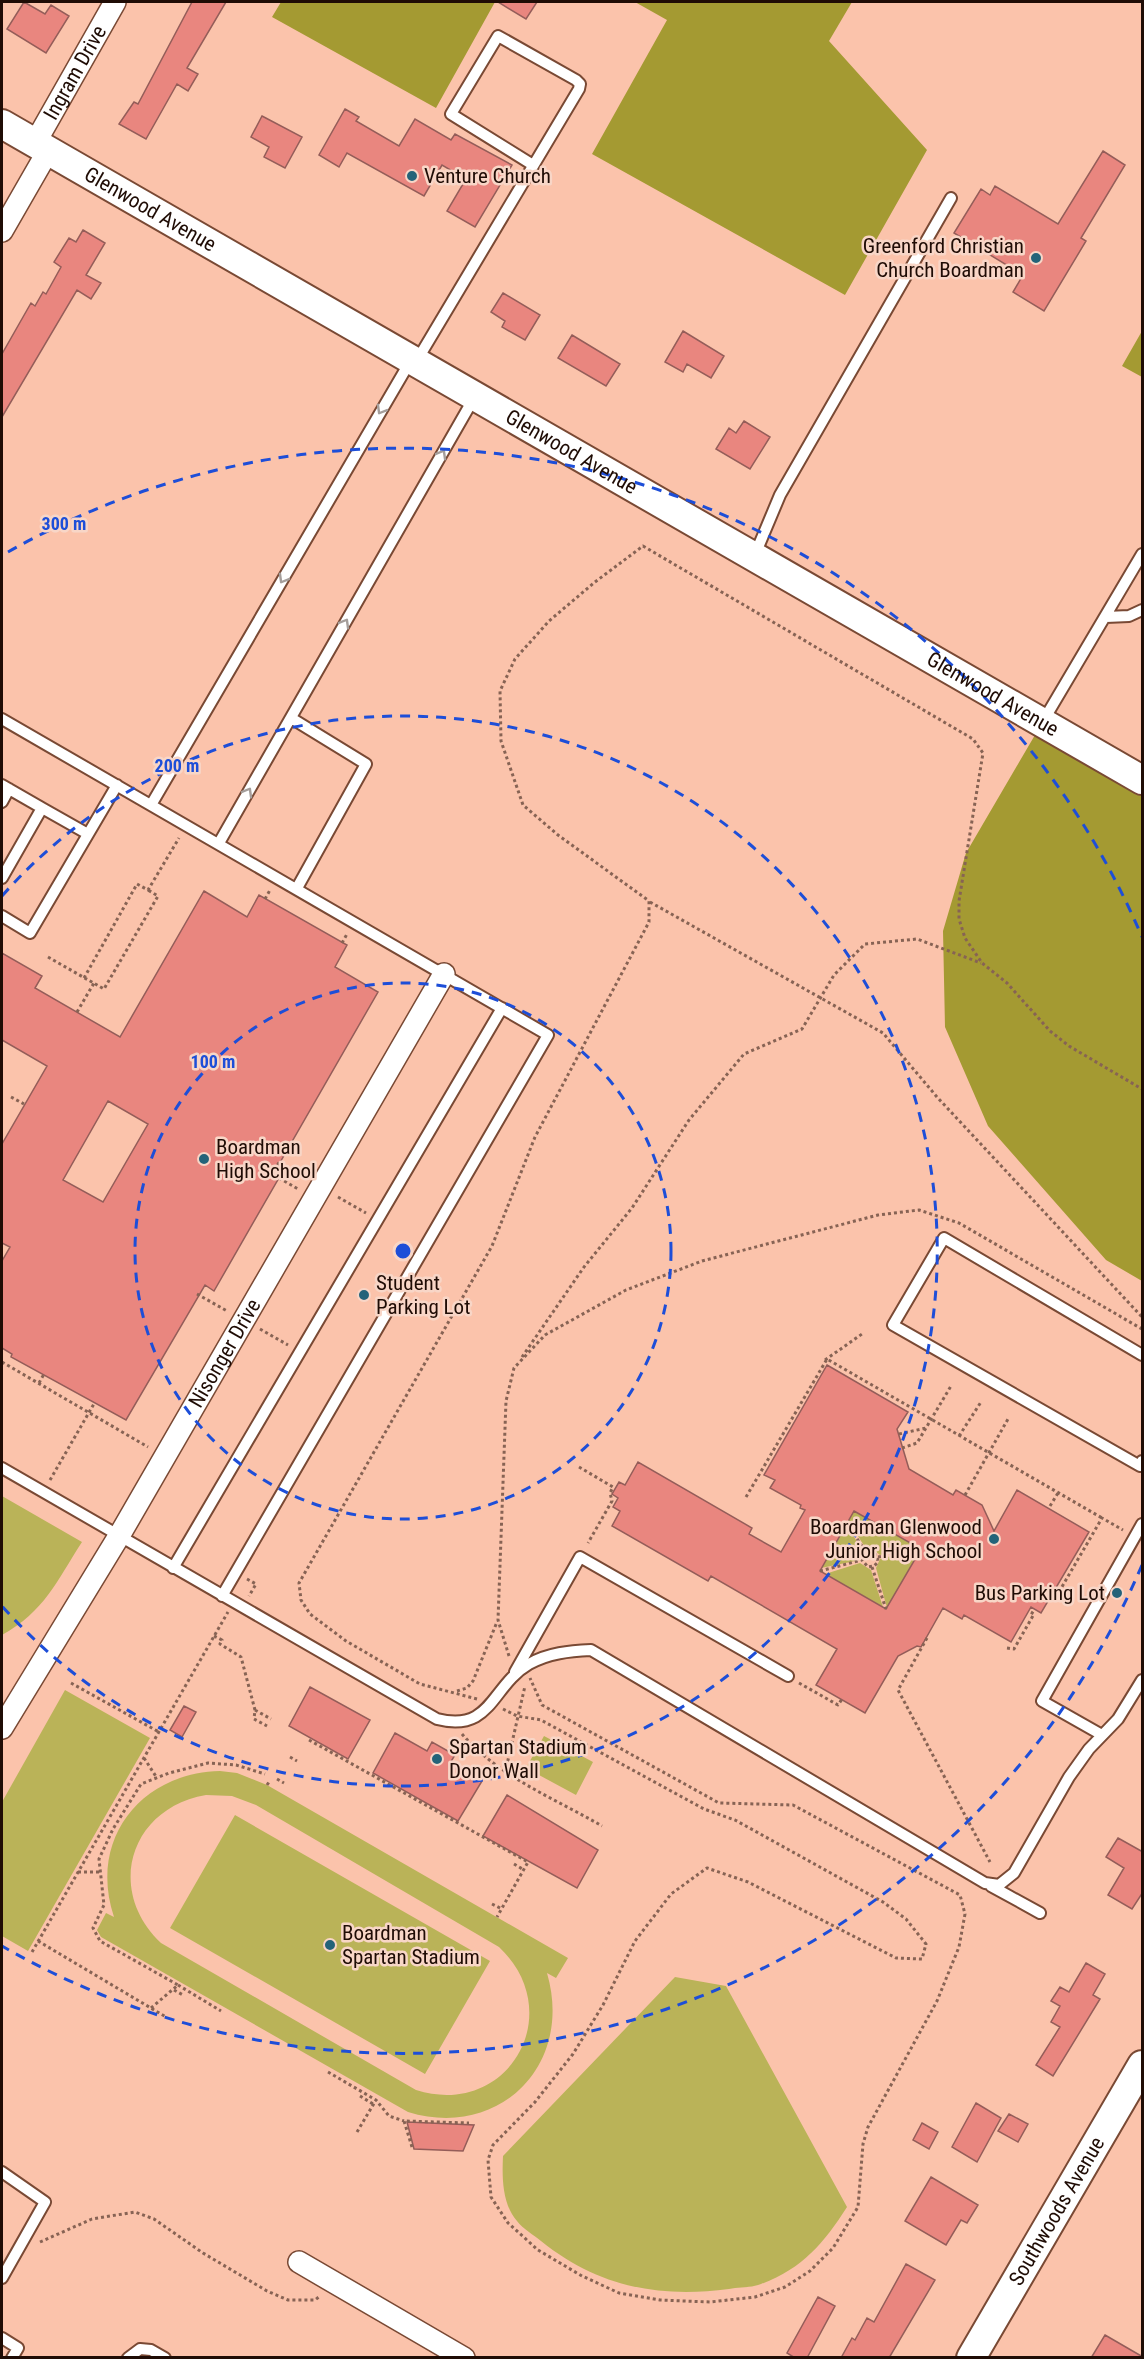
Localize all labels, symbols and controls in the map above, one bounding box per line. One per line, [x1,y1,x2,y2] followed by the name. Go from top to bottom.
[39,21,111,124] street label: Ingram Drive
[80,162,220,257] street label: Glenwood Avenue
[424,164,551,188] place label: Venture Church
[405,169,419,183] marker: Venture Church
[863,234,1024,282] place label: Greenford Christian Church Boardman
[1029,251,1043,265] marker: Greenford Christian Church Boardman
[377,404,389,414] one-way arrow
[501,404,642,499] street label: Glenwood Avenue
[435,450,446,460] one-way arrow
[42,513,86,534] text: 300 m
[279,573,290,583] one-way arrow
[338,619,349,629] one-way arrow
[923,647,1063,741] street label: Glenwood Avenue
[155,755,199,776] text: 200 m
[241,788,252,798] one-way arrow
[191,1051,235,1072] text: 100 m
[216,1135,316,1183] place label: Boardman High School
[197,1152,211,1166] marker: Boardman High School
[393,1241,413,1261] centre of rings
[376,1271,470,1319] place label: Student Parking Lot
[357,1288,371,1302] marker: Student Parking Lot
[184,1294,266,1412] street label: Nisonger Drive
[810,1515,982,1563] place label: Boardman Glenwood Junior High School
[987,1532,1001,1546] marker: Boardman Glenwood Junior High School
[975,1581,1105,1605] place label: Bus Parking Lot
[1110,1586,1124,1600] marker: Bus Parking Lot
[449,1735,587,1783] place label: Spartan Stadium Donor Wall
[430,1752,444,1766] marker: Spartan Stadium Donor Wall
[342,1921,480,1969] place label: Boardman Spartan Stadium
[323,1938,337,1952] marker: Boardman Spartan Stadium
[1004,2132,1109,2290] street label: Southwoods Avenue

